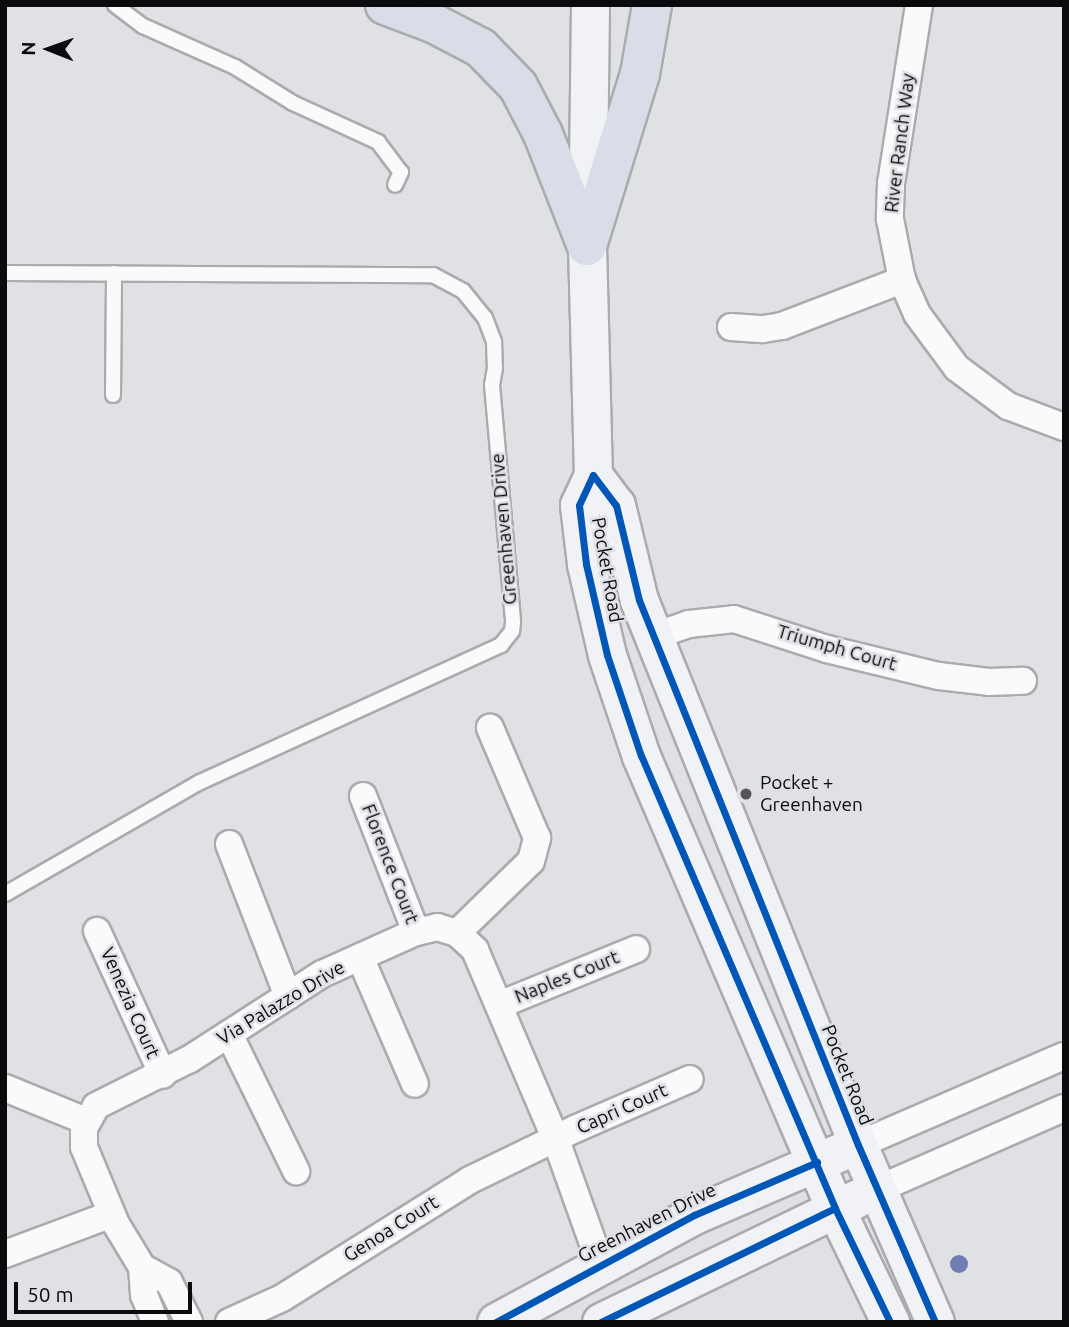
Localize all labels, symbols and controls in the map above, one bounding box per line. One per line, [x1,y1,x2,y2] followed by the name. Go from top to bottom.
[14,14,84,84] north arrow
[17,41,39,56] text: N
[880,72,920,214] street label: River Ranch Way
[486,452,522,606] street label: Greenhaven Drive
[587,516,627,624] street label: Pocket Road
[774,620,900,676] street label: Triumph Court
[760,772,863,816] place label: Pocket + Greenhaven
[738,786,754,802] marker: Pocket + Greenhaven
[357,801,423,927] street label: Florence Court
[95,944,165,1062] street label: Venezia Court
[511,946,623,1008] street label: Naples Court
[213,956,349,1050] street label: Via Palazzo Drive
[816,1021,878,1129] street label: Pocket Road
[573,1079,671,1139] street label: Capri Court
[574,1178,720,1268] street label: Greenhaven Drive
[339,1191,443,1267] street label: Genoa Court
[18,1268,196,1312] scale bar
[27,1282,74,1306] text: 50 m

